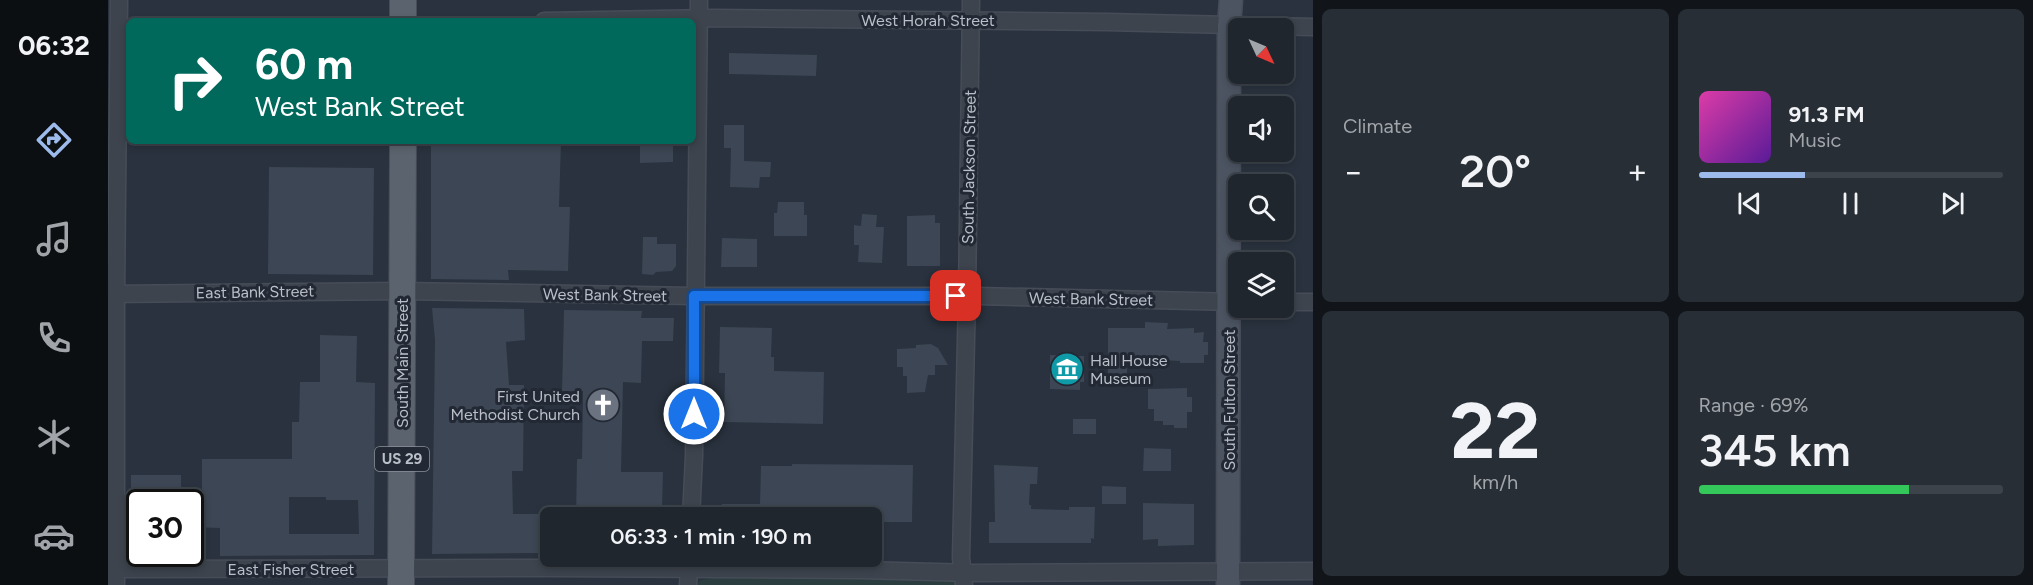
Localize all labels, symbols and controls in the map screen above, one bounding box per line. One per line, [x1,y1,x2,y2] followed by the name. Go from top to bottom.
[861,11,995,30] street label: West Horah Street
[1228,18,1294,84] north arrow
[1228,18,1294,318] map controls
[18,29,90,62] text: 06:32
[255,39,353,90] text: 60 m
[156,42,234,120] icon: right
[255,90,465,123] text: West Bank Street
[958,90,980,244] street label: South Jackson Street
[1228,96,1294,162] button: sound
[1789,101,1865,128] text: 91.3 FM
[1343,114,1412,138] text: Climate
[33,119,75,161] icon: directions
[1789,128,1841,152] text: Music
[1459,144,1531,198] text: 20°
[1343,152,1364,191] text: −
[1627,152,1648,191] text: +
[1228,174,1294,240] button: search
[1733,187,1766,220] icon: previous
[1834,187,1867,220] icon: pause
[1936,187,1969,220] icon: next
[33,218,75,260] icon: music
[1228,252,1294,318] button: layers
[930,270,981,321] pin
[939,279,972,312] icon: arrive
[196,281,314,303] street label: East Bank Street
[543,284,667,306] street label: West Bank Street
[1029,288,1153,310] street label: West Bank Street
[393,298,412,428] street label: South Main Street
[33,317,75,359] icon: phone
[1220,330,1239,470] street label: South Fulton Street
[1049,351,1085,387] museum icon: Hall House Museum
[1090,351,1168,388] place label: Hall House Museum
[662,382,726,446] position arrow
[1450,384,1540,478] text: 22
[451,387,580,424] place label: First United Methodist Church
[585,387,621,423] church icon: First United Methodist Church
[1699,393,1808,417] text: Range · 69%
[33,416,75,458] icon: climate
[1699,423,1851,477] text: 345 km
[375,447,429,471] road number: US 29
[1472,470,1518,494] text: km/h
[126,489,204,567] speed limit sign: 30
[33,515,75,557] icon: car
[610,523,812,550] text: 06:33 · 1 min · 190 m
[228,560,354,579] street label: East Fisher Street

